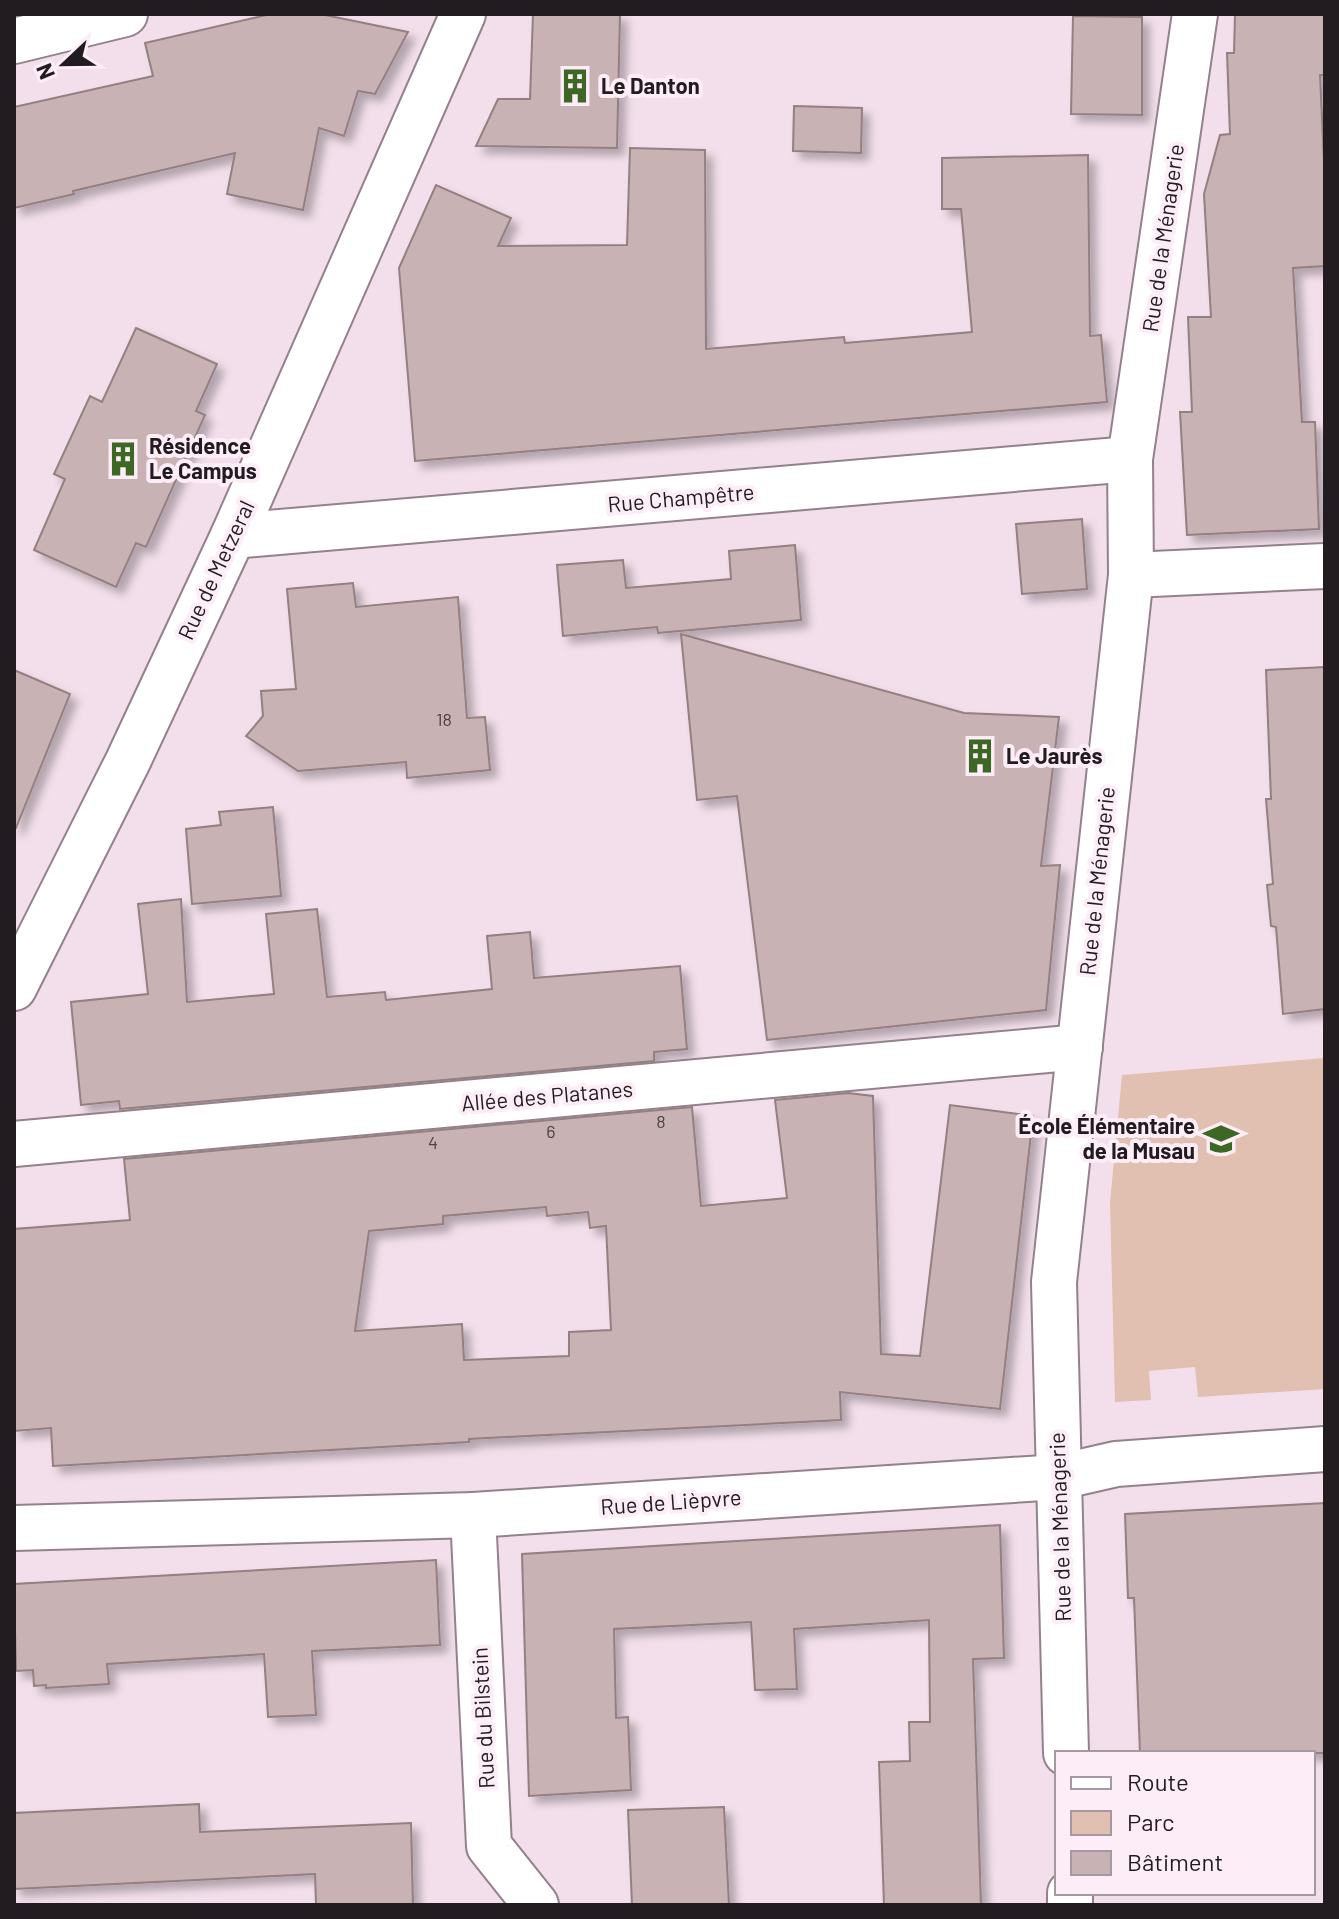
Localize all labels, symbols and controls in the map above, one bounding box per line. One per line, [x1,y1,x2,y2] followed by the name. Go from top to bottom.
[24,24,104,104] north arrow
[30,60,59,84] text: N
[556,67,594,105] building icon: Le Danton
[601,72,700,98] place label: Le Danton
[1136,142,1188,334] street label: Rue de la Ménagerie
[149,432,257,483] place label: Résidence Le Campus
[104,440,142,478] building icon: Résidence Le Campus
[606,478,755,516] street label: Rue Champêtre
[171,496,259,643] street label: Rue de Metzeral
[436,708,452,730] house number: 18
[961,737,999,775] building icon: Le Jaurès
[1006,742,1102,768] place label: Le Jaurès
[1073,785,1119,977] street label: Rue de la Ménagerie
[460,1075,634,1115] street label: Allée des Platanes
[656,1110,666,1132] house number: 8
[1018,1112,1195,1163] place label: École Élémentaire de la Musau
[546,1120,556,1142] house number: 6
[1202,1120,1240,1158] school or university icon: École Élémentaire de la Musau
[428,1131,438,1153] house number: 4
[1043,1432,1075,1622] street label: Rue de la Ménagerie
[600,1483,742,1519] street label: Rue de Lièpvre
[465,1647,499,1789] street label: Rue du Bilstein
[1055,1751,1315,1895] legend
[1127,1767,1189,1796] text: Route
[1127,1807,1175,1836] text: Parc
[1127,1847,1223,1876] text: Bâtiment

